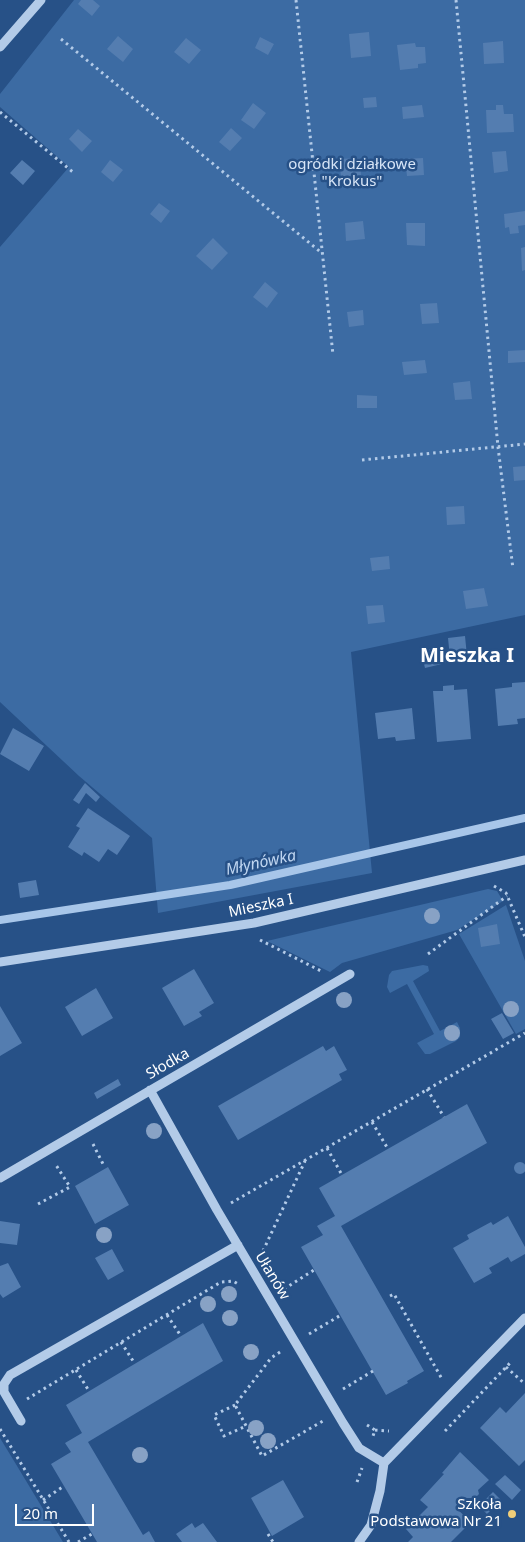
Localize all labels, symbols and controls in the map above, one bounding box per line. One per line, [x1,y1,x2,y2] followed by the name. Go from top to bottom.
[288,156,416,191] park label: ogródki działkowe "Krokus"
[420,644,514,668] district label: Mieszka I
[224,846,298,880] water label: Młynówka
[227,890,295,922] street label: Mieszka I
[143,1044,193,1084] street label: Słodka
[251,1249,293,1303] street label: Ułanów
[18,1494,96,1526] scale bar
[370,1496,502,1531] place label: Szkoła Podstawowa Nr 21
[23,1503,58,1523] text: 20 m
[506,1508,518,1520] marker: Szkoła Podstawowa Nr 21

